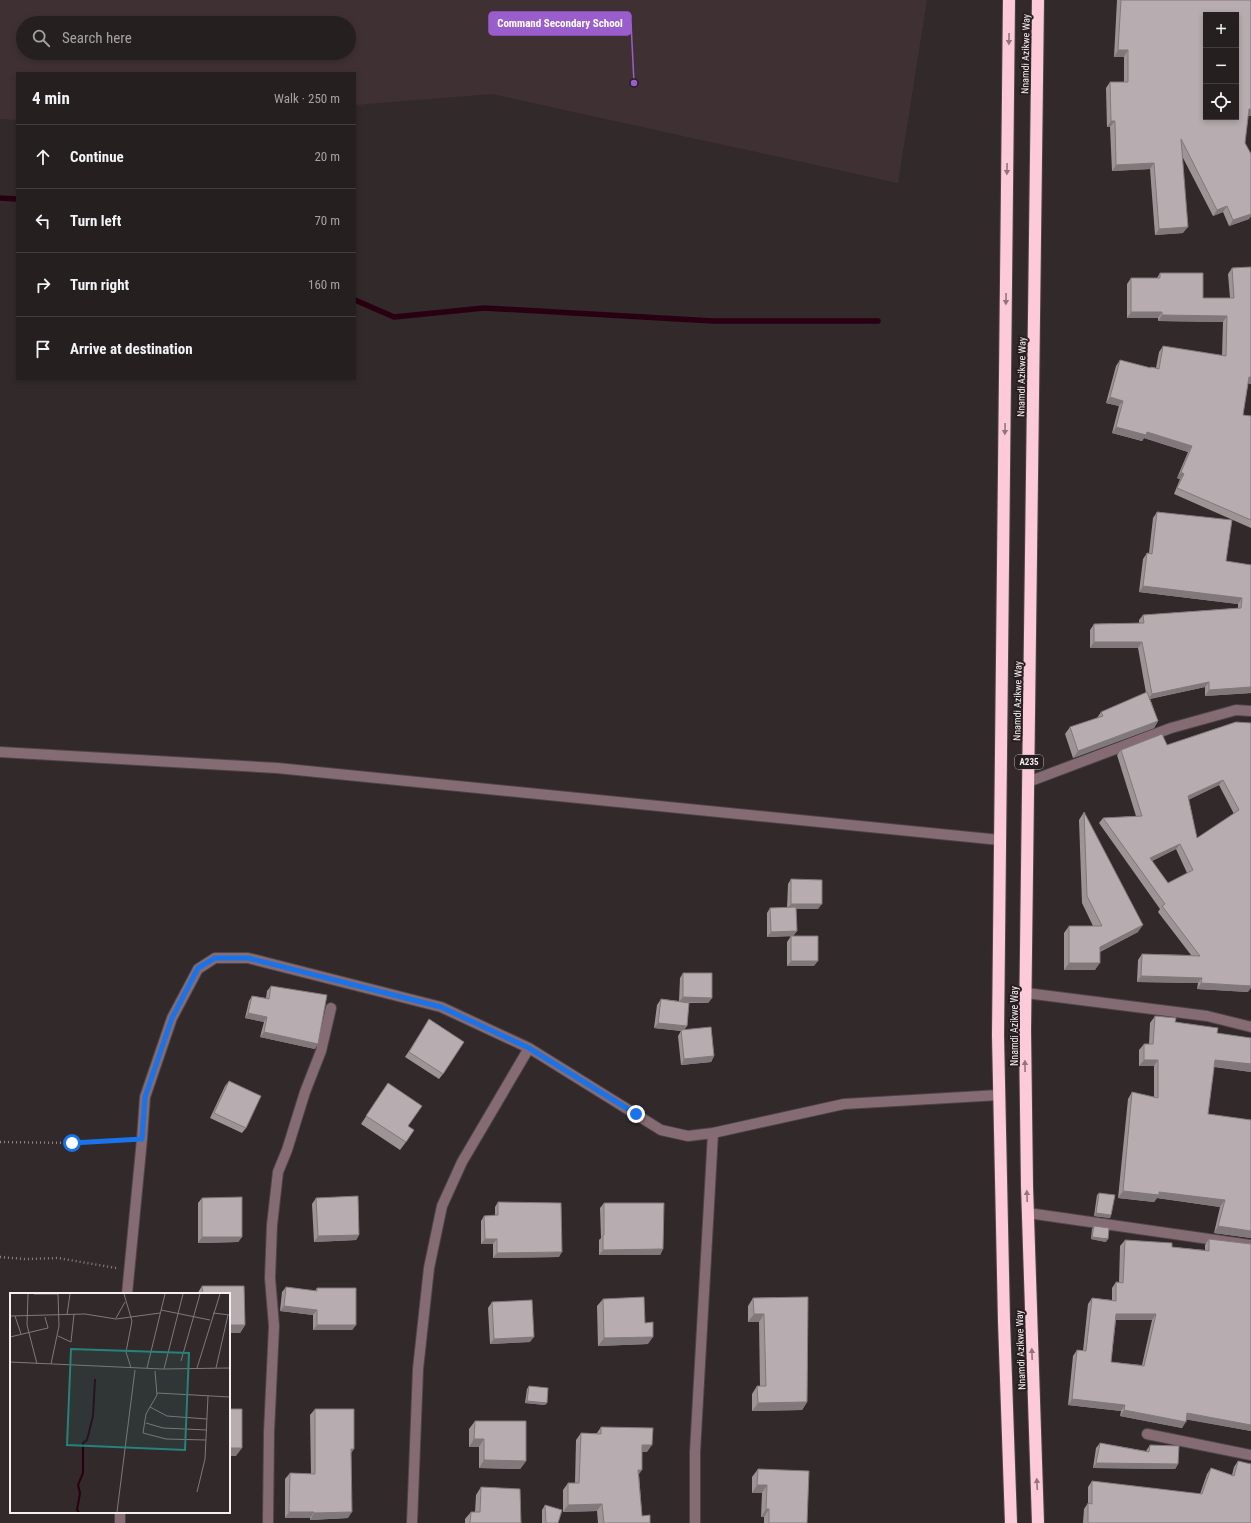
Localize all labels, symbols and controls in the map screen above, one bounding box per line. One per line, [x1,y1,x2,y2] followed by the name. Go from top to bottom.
[489,12,631,35] callout: Command Secondary School
[1203,12,1239,120] map controls
[1203,12,1239,48] button: +
[1019,14,1032,94] street label: Nnamdi Azikwe Way
[16,16,356,60] search box
[497,17,623,30] text: Command Secondary School
[30,27,52,49] icon: search
[62,29,132,47] text: Search here
[1006,33,1012,46] one-way arrow
[1203,48,1239,84] button: −
[1203,84,1239,120] button: locate
[32,88,70,108] text: 4 min
[274,91,340,106] text: Walk · 250 m
[32,146,54,168] icon: ahead
[70,148,124,166] text: Continue
[314,149,340,164] text: 20 m
[1004,163,1011,175] one-way arrow
[32,210,54,232] icon: left
[70,212,121,230] text: Turn left
[314,213,340,228] text: 70 m
[32,274,54,296] icon: right
[70,276,129,294] text: Turn right
[308,277,340,292] text: 160 m
[1003,293,1009,306] one-way arrow
[1015,337,1028,417] street label: Nnamdi Azikwe Way
[32,338,54,360] icon: arrive
[70,340,193,358] text: Arrive at destination
[1002,423,1008,436] one-way arrow
[1011,661,1024,741] street label: Nnamdi Azikwe Way
[1015,755,1043,769] road number: A235
[1009,986,1020,1066] street label: Nnamdi Azikwe Way
[1022,1060,1029,1072] one-way arrow
[627,1105,645,1123] route end
[63,1134,81,1152] route start
[1024,1189,1030,1202] one-way arrow
[10,1293,230,1513] inset map
[1014,1310,1027,1390] street label: Nnamdi Azikwe Way
[1029,1347,1035,1360] one-way arrow
[1033,1478,1040,1490] one-way arrow

